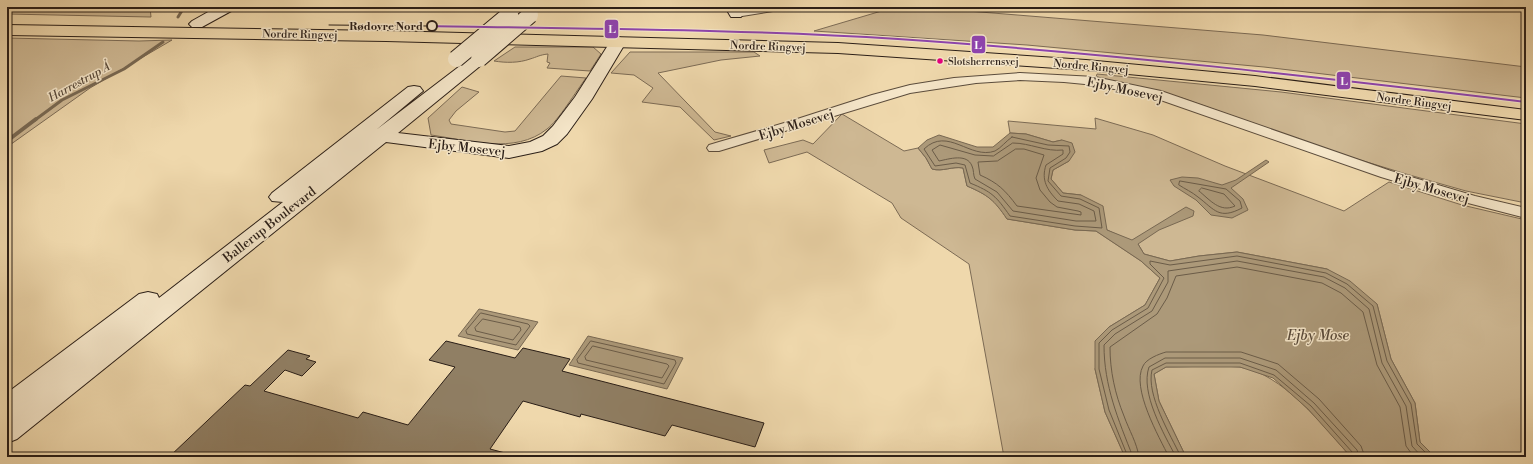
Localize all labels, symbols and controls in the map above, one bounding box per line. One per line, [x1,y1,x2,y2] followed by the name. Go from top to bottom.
[604,19,619,39] line badge: L
[349,20,423,34] place label: Rødovre Nord
[426,20,438,32] marker: Rødovre Nord
[608,23,616,37] text: L
[262,27,338,43] street label: Nordre Ringvej
[971,35,986,54] line badge: L
[730,39,806,55] street label: Nordre Ringvej
[974,39,982,53] text: L
[935,56,945,66] marker: Slotsherrensvej
[948,56,1019,68] place label: Slotsherrensvej
[44,57,114,106] water label: Harrestrup Å
[1053,57,1129,77] street label: Nordre Ringvej
[1336,71,1351,90] line badge: L
[1085,74,1164,106] street label: Ejby Mosevej
[1340,75,1348,89] text: L
[1376,90,1452,114] street label: Nordre Ringvej
[757,106,836,144] street label: Ejby Mosevej
[427,136,506,160] street label: Ejby Mosevej
[1392,171,1471,207] street label: Ejby Mosevej
[219,183,320,267] street label: Ballerup Boulevard
[1286,327,1350,345] water label: Ejby Mose

